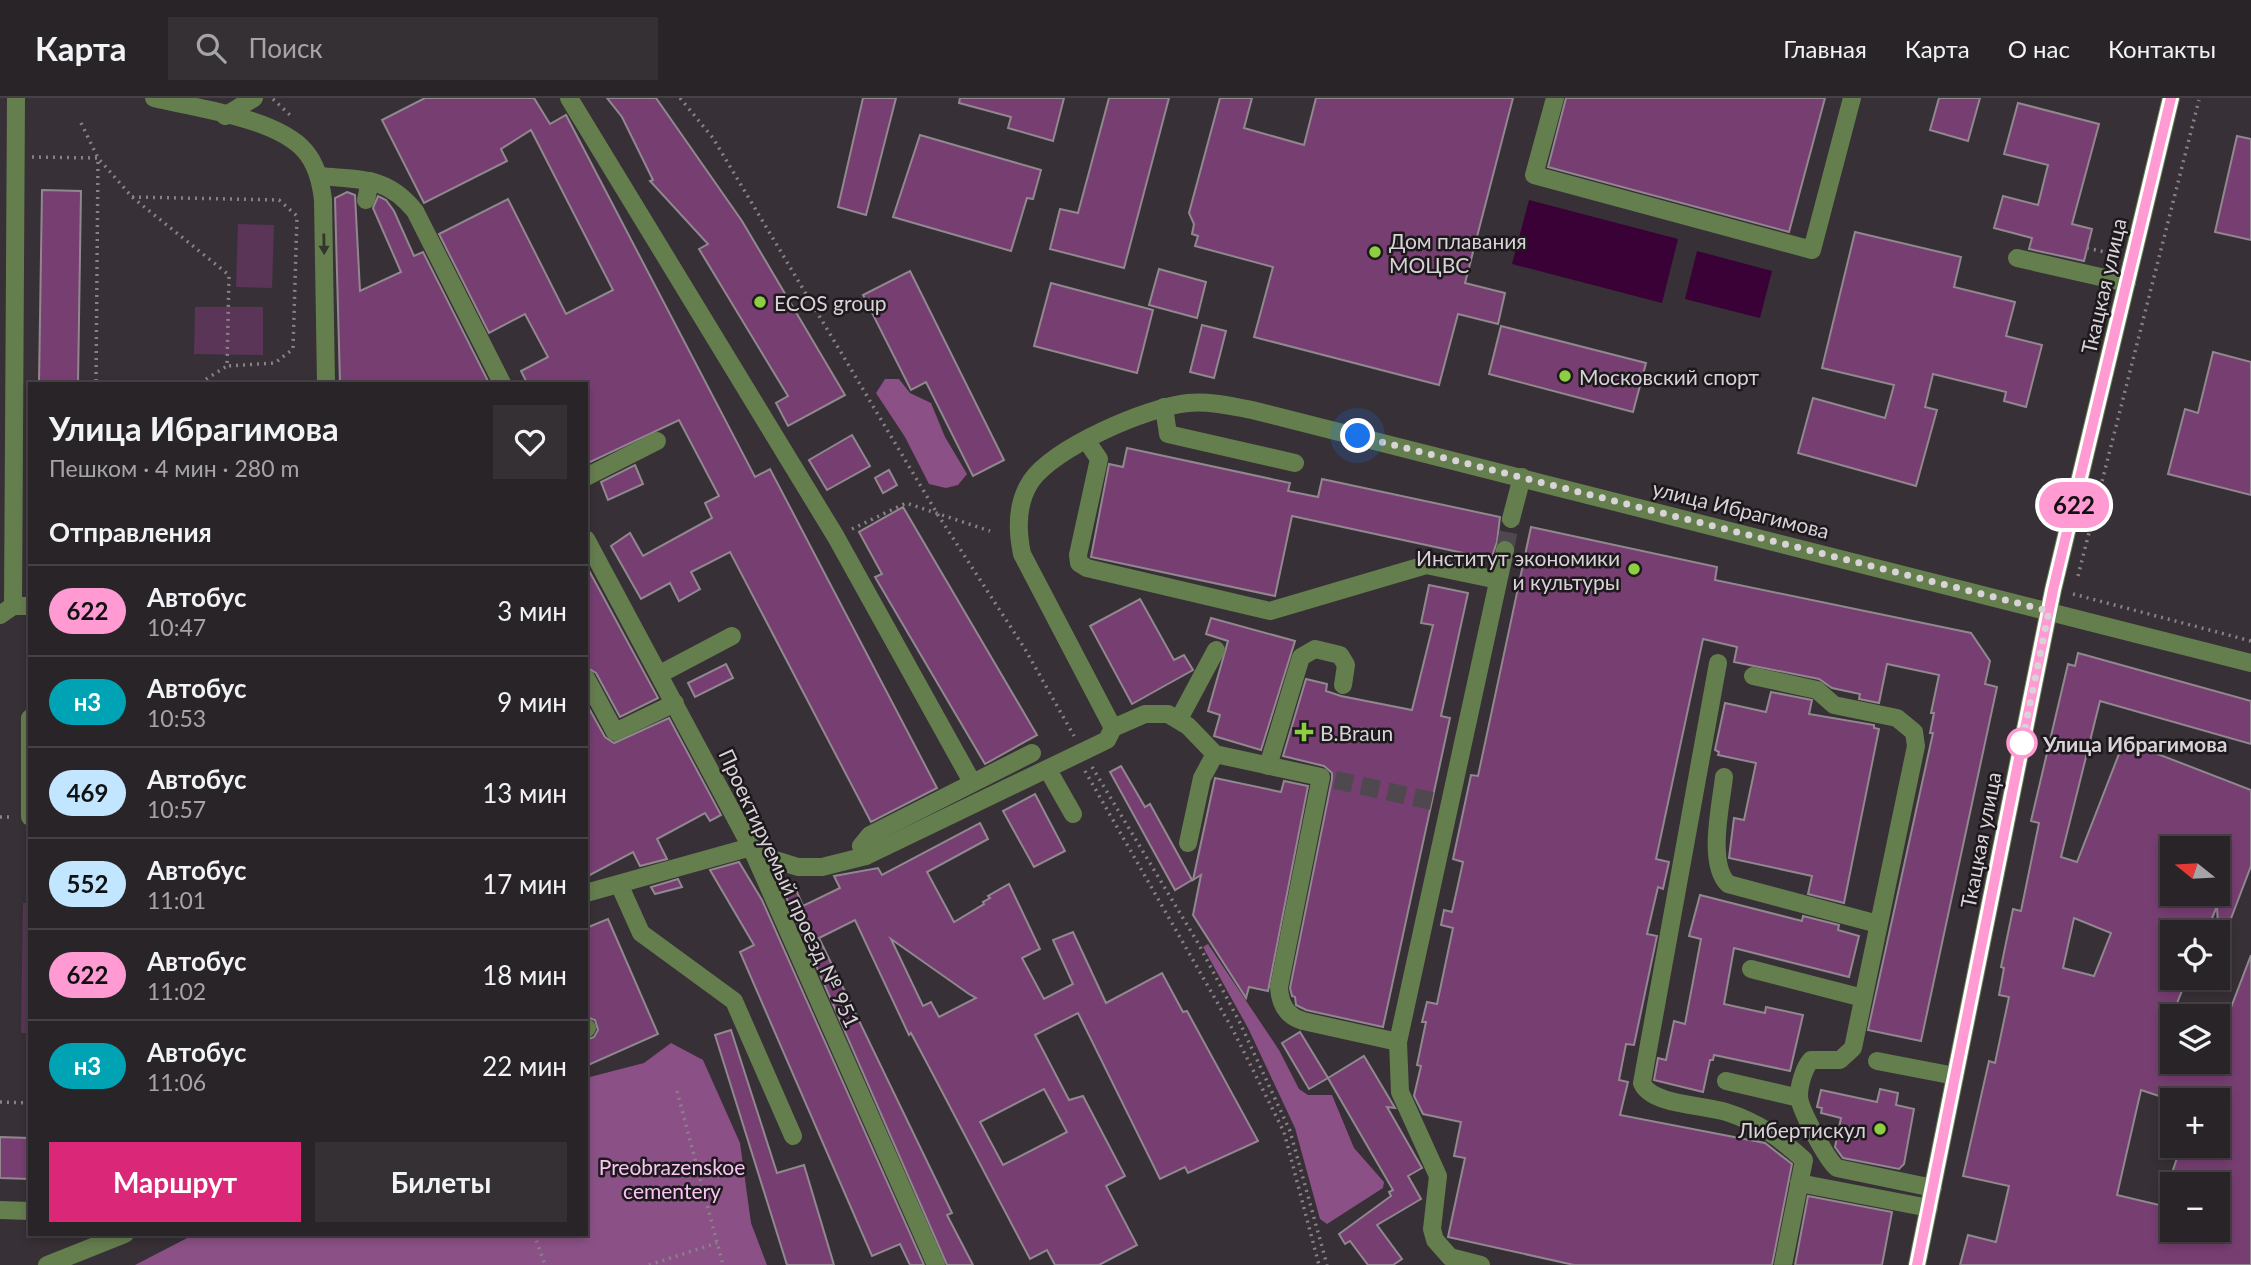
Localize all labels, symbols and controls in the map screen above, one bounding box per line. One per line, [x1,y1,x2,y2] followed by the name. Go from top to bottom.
[168,17,658,80] search box
[35,28,126,68] text: Карта
[192,29,230,67] icon: search
[248,32,323,64] text: Поиск
[1783,34,1867,63] text: Главная
[1905,34,1970,63] text: Карта
[2008,34,2070,63] text: О нас
[2108,34,2216,63] text: Контакты
[2075,216,2131,356] street label: Ткацкая улица
[1389,228,1527,277] place label: Дом плавания МОЦВС
[318,233,330,255] one-way arrow
[1367,244,1383,260] marker: Дом плавания МОЦВС
[774,290,887,315] place label: ECOS group
[752,294,768,310] marker: ECOS group
[1579,364,1760,389] place label: Московский спорт
[1557,368,1573,384] marker: Московский спорт
[493,405,567,479] button: heart
[49,408,339,448] text: Улица Ибрагимова
[1340,418,1375,453] your location
[49,454,299,482] text: Пешком · 4 мин · 280 m
[1650,475,1832,543] street label: улица Ибрагимова
[2034,482,2114,528] line badge: 622
[2053,490,2095,519] text: 622
[49,516,212,548] text: Отправления
[1416,545,1620,594] place label: Институт экономики и культуры
[1626,561,1642,577] marker: Институт экономики и культуры
[147,581,246,613] text: Автобус
[497,595,567,627] text: 3 мин
[67,596,108,625] text: 622
[147,613,206,641] text: 10:47
[147,672,246,704] text: Автобус
[497,686,567,718] text: 9 мин
[74,687,101,716] text: н3
[147,704,206,732] text: 10:53
[1320,720,1393,745] place label: B.Braun
[1294,722,1314,742] marker: B.Braun
[2007,728,2037,758] marker: Улица Ибрагимова
[2042,731,2227,756] place label: Улица Ибрагимова
[714,745,866,1031] street label: Проектируемый проезд № 951
[147,763,246,795] text: Автобус
[1955,770,2005,910] street label: Ткацкая улица
[482,777,567,809] text: 13 мин
[67,778,108,807] text: 469
[147,795,206,823] text: 10:57
[2160,836,2230,906] north arrow
[2160,836,2230,1242] map controls
[147,854,246,886] text: Автобус
[482,868,567,900] text: 17 мин
[67,869,108,898] text: 552
[147,886,206,914] text: 11:01
[2160,920,2230,990] button: locate
[147,945,246,977] text: Автобус
[482,959,567,991] text: 18 мин
[67,960,108,989] text: 622
[147,977,206,1005] text: 11:02
[2160,1004,2230,1074] button: layers
[147,1036,246,1068] text: Автобус
[482,1050,567,1082] text: 22 мин
[74,1051,101,1080] text: н3
[147,1068,206,1096] text: 11:06
[2160,1088,2230,1158] button: +
[1737,1117,1866,1142] place label: Либертискул
[1872,1121,1888,1137] marker: Либертискул
[49,1142,301,1222] button: Маршрут
[315,1142,567,1222] button: Билеты
[599,1154,745,1203] park label: Preobrazenskoe cementery
[2160,1172,2230,1242] button: −

